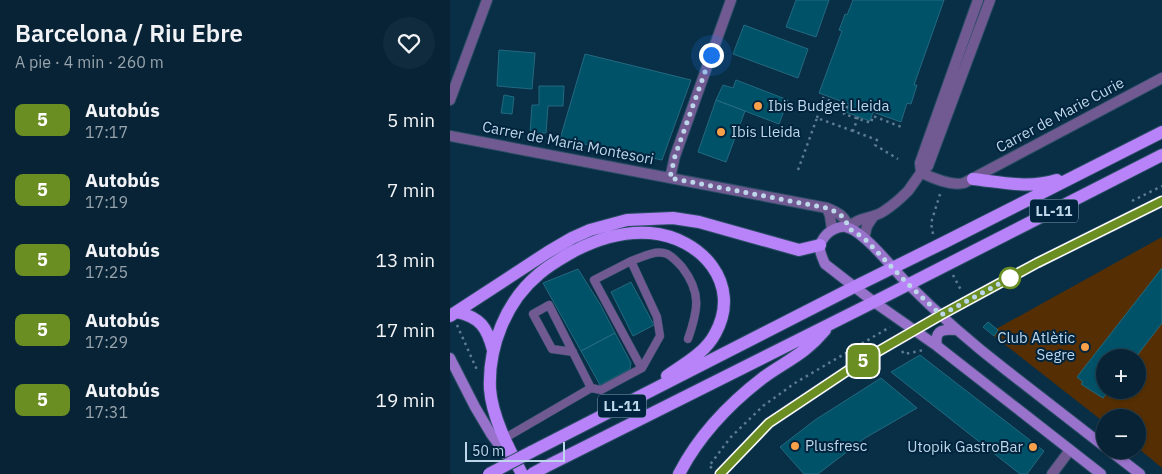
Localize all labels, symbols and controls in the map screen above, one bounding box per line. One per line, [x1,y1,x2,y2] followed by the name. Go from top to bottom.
[15,17,243,49] text: Barcelona / Riu Ebre
[383,17,435,69] button: heart
[699,43,724,68] your location
[15,52,164,72] text: A pie · 4 min · 260 m
[992,73,1127,156] street label: Carrer de Marie Curie
[768,96,889,115] place label: Ibis Budget Lleida
[85,98,160,122] text: Autobús
[752,100,764,112] marker: Ibis Budget Lleida
[37,108,48,131] text: 5
[387,108,435,132] text: 5 min
[481,117,656,168] street label: Carrer de Maria Montesori
[85,122,128,142] text: 17:17
[731,122,801,141] place label: Ibis Lleida
[715,126,727,138] marker: Ibis Lleida
[85,168,160,192] text: Autobús
[37,178,48,201] text: 5
[387,178,435,202] text: 7 min
[85,192,128,212] text: 17:19
[1030,200,1078,222] road number: LL-11
[85,238,160,262] text: Autobús
[37,248,48,271] text: 5
[376,248,435,272] text: 13 min
[85,262,128,282] text: 17:25
[999,267,1021,289] unlabelled marker
[85,308,160,332] text: Autobús
[37,318,48,341] text: 5
[376,318,435,342] text: 17 min
[997,328,1075,364] place label: Club Atlètic Segre
[85,332,128,352] text: 17:29
[1079,341,1091,353] marker: Club Atlètic Segre
[847,345,879,377] line badge: 5
[858,349,868,372] text: 5
[1096,349,1146,459] map controls
[1096,349,1146,399] button: +
[85,378,160,402] text: Autobús
[37,388,48,411] text: 5
[376,388,435,412] text: 19 min
[598,394,646,418] road number: LL-11
[85,402,128,422] text: 17:31
[1096,409,1146,459] button: −
[805,436,868,455] place label: Plusfresc
[907,437,1023,456] place label: Utopik GastroBar
[465,439,565,462] scale bar
[789,440,801,452] marker: Plusfresc
[1027,441,1039,453] marker: Utopik GastroBar
[472,442,504,460] text: 50 m

